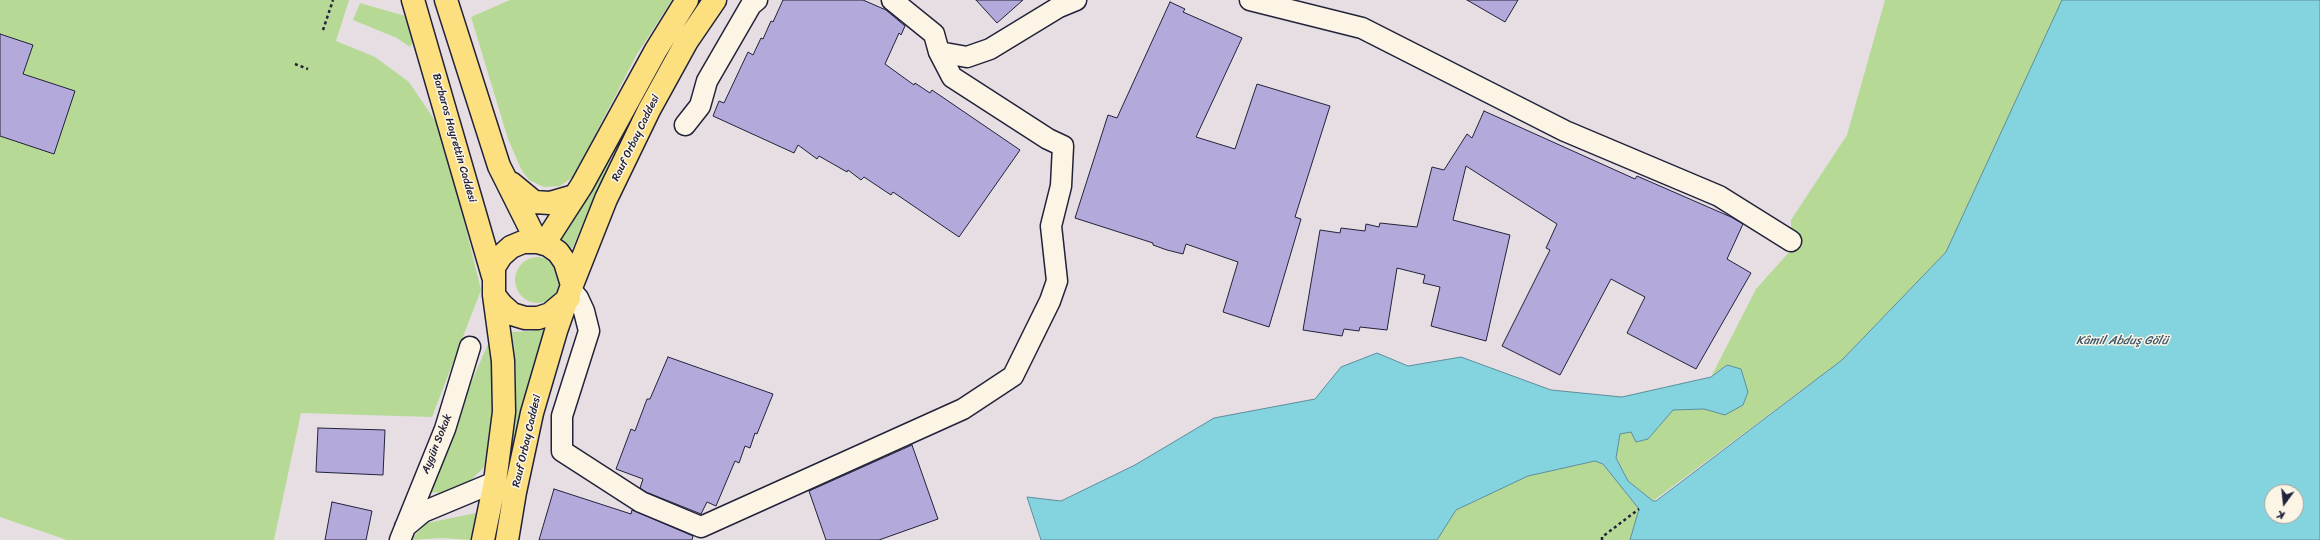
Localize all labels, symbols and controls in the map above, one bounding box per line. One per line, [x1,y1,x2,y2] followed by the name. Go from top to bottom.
[429,72,479,204] street label: Barbaros Hayrettin Caddesi
[609,93,663,183] street label: Rauf Orbay Caddesi
[2076,334,2168,348] water label: Kâmil Abduş Gölü
[510,393,544,489] street label: Rauf Orbay Caddesi
[419,412,455,476] street label: Aygün Sokak
[2264,484,2304,524] north arrow
[2275,505,2287,525] text: K

